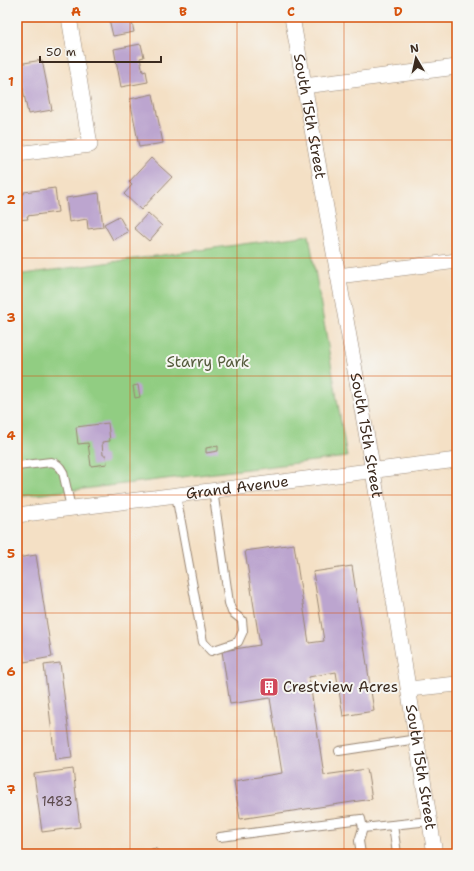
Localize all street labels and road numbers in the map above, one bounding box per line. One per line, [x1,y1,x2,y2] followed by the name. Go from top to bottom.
[289,52,331,181] street label: South 15th Street
[346,371,387,500] street label: South 15th Street
[185,471,290,504] street label: Grand Avenue
[401,703,441,831] street label: South 15th Street

